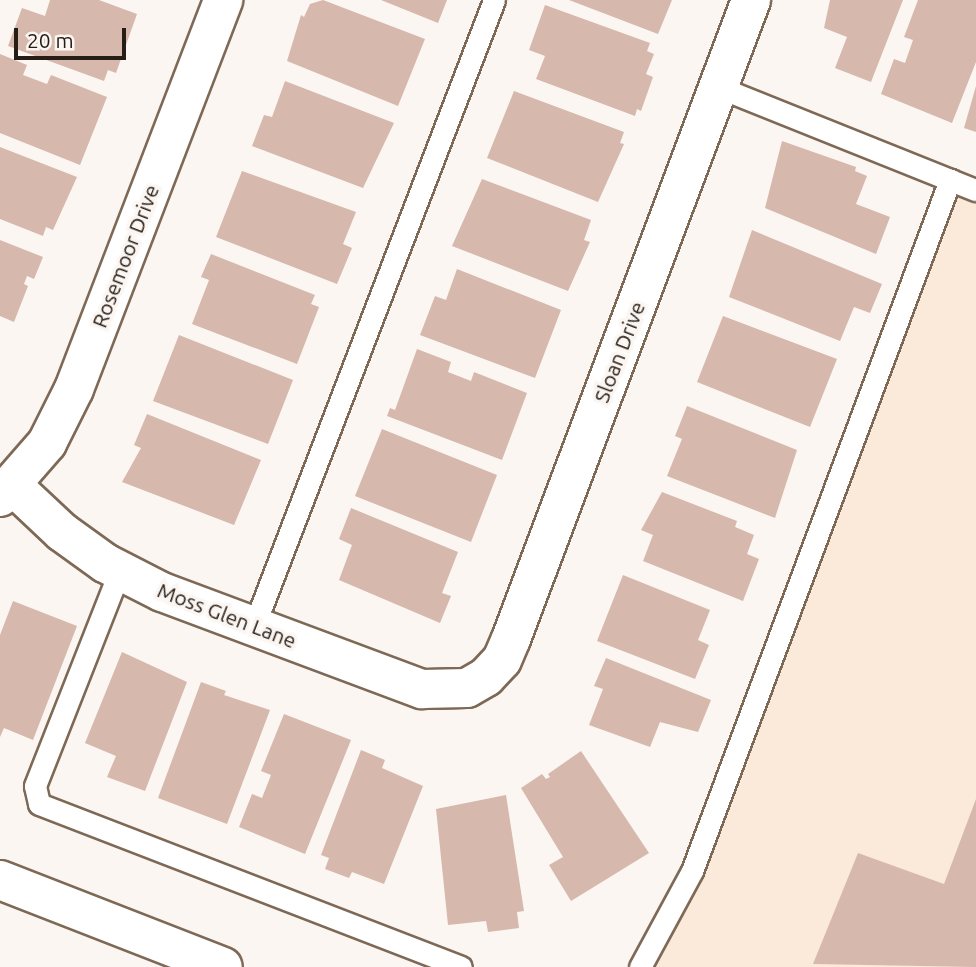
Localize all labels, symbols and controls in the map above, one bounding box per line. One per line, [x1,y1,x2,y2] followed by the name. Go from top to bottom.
[18,14,130,58] scale bar
[27,28,74,52] text: 20 m
[86,181,164,331] street label: Rosemoor Drive
[588,298,650,406] street label: Sloan Drive
[154,577,300,653] street label: Moss Glen Lane

